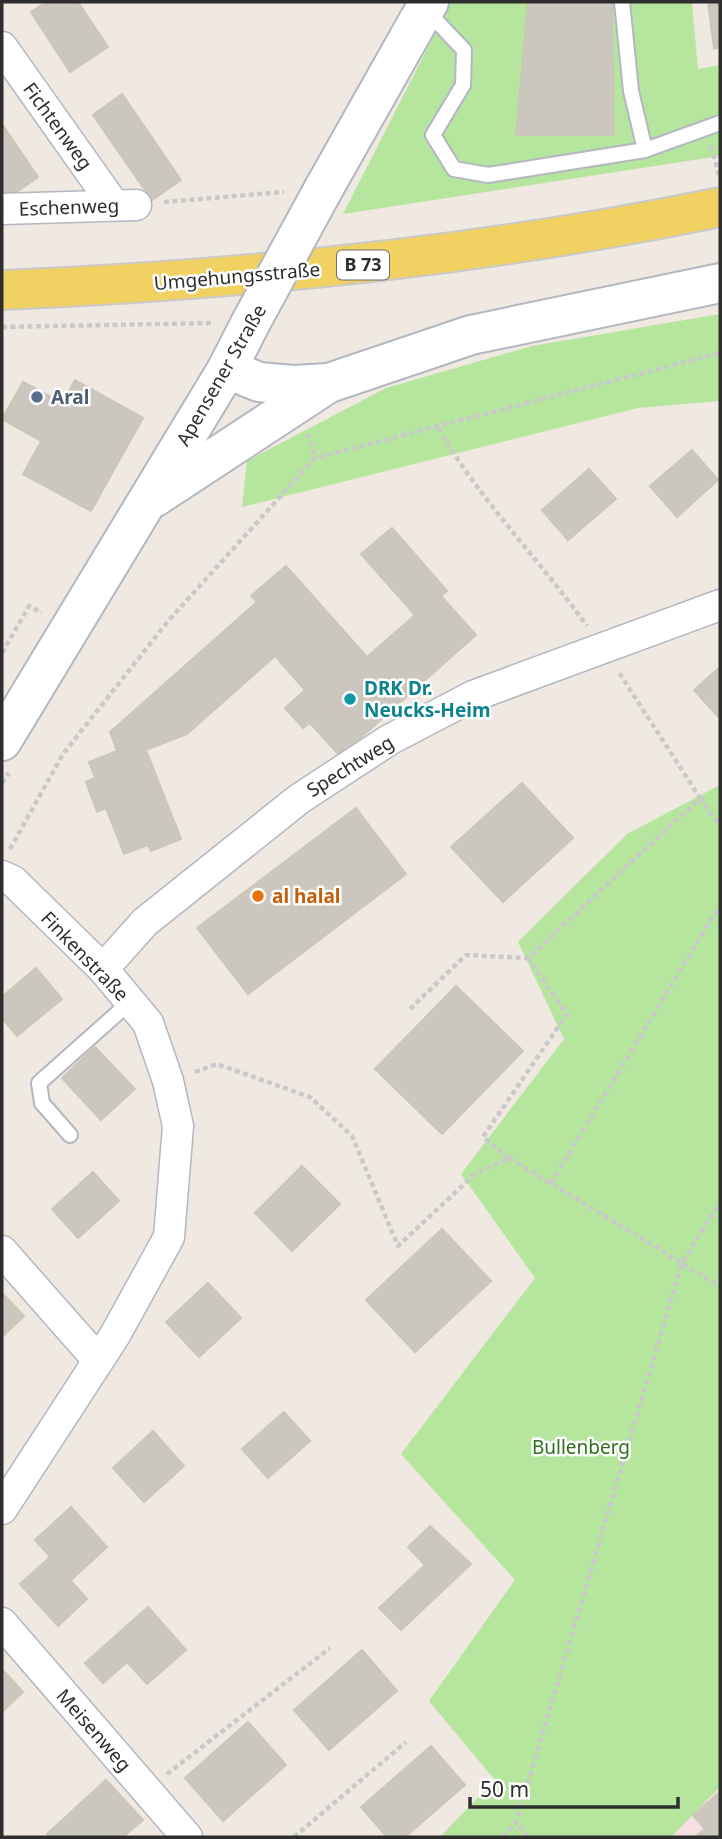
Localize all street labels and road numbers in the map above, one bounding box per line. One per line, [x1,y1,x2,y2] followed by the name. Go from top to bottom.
[17,77,99,175] street label: Fichtenweg
[18,192,120,222] street label: Eschenweg
[337,250,389,279] road number: B 73
[153,256,321,296] street label: Umgehungsstraße
[170,299,272,451] street label: Apensener Straße
[302,729,398,803] street label: Spechtweg
[35,905,135,1007] street label: Finkenstraße
[51,1683,137,1777] street label: Meisenweg

